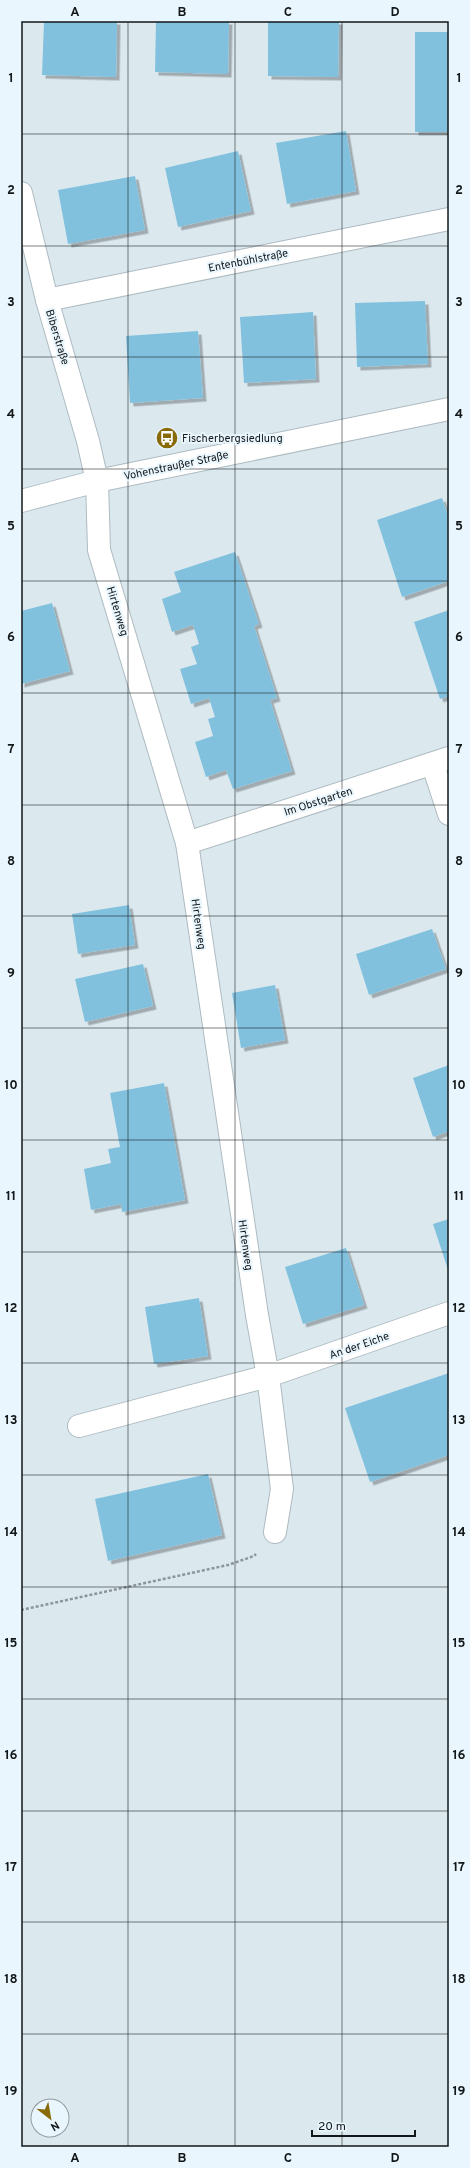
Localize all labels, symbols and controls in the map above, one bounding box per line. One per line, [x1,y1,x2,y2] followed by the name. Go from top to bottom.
[70,5,80,21] text: A
[178,5,187,21] text: B
[284,5,292,21] text: C
[390,5,400,21] text: D
[8,71,14,87] text: 1
[456,71,462,87] text: 1
[7,183,15,199] text: 2
[455,183,463,199] text: 2
[207,246,289,276] street label: Entenbühlstraße
[7,295,15,311] text: 3
[455,295,463,311] text: 3
[42,308,72,367] street label: Biberstraße
[7,407,15,423] text: 4
[455,407,463,423] text: 4
[154,425,180,451] bus stop icon: Fischerbergsiedlung
[182,432,283,446] place label: Fischerbergsiedlung
[123,448,230,484] street label: Vohenstraußer Straße
[7,519,15,535] text: 5
[455,519,463,535] text: 5
[103,585,131,638] street label: Hirtenweg
[7,630,15,646] text: 6
[455,630,463,646] text: 6
[8,742,15,758] text: 7
[456,742,463,758] text: 7
[282,784,354,820] street label: Im Obstgarten
[7,854,15,870] text: 8
[455,854,463,870] text: 8
[188,898,209,950] street label: Hirtenweg
[7,966,15,982] text: 9
[455,966,463,982] text: 9
[4,1078,18,1094] text: 10
[452,1078,466,1094] text: 10
[6,1189,16,1205] text: 11
[454,1189,464,1205] text: 11
[235,1219,256,1271] street label: Hirtenweg
[4,1301,18,1317] text: 12
[452,1301,466,1317] text: 12
[328,1329,391,1363] street label: An der Eiche
[5,1413,18,1429] text: 13
[453,1413,466,1429] text: 13
[4,1525,18,1541] text: 14
[452,1525,466,1541] text: 14
[4,1636,18,1652] text: 15
[452,1636,466,1652] text: 15
[4,1748,18,1764] text: 16
[452,1748,466,1764] text: 16
[5,1860,17,1876] text: 17
[453,1860,465,1876] text: 17
[4,1972,18,1988] text: 18
[452,1972,466,1988] text: 18
[4,2084,18,2100] text: 19
[452,2084,466,2100] text: 19
[30,2098,70,2138] north arrow
[312,2112,415,2138] scale bar
[48,2118,62,2134] text: N
[318,2119,346,2135] text: 20 m
[70,2151,80,2167] text: A
[178,2151,187,2167] text: B
[284,2151,292,2167] text: C
[390,2151,400,2167] text: D

